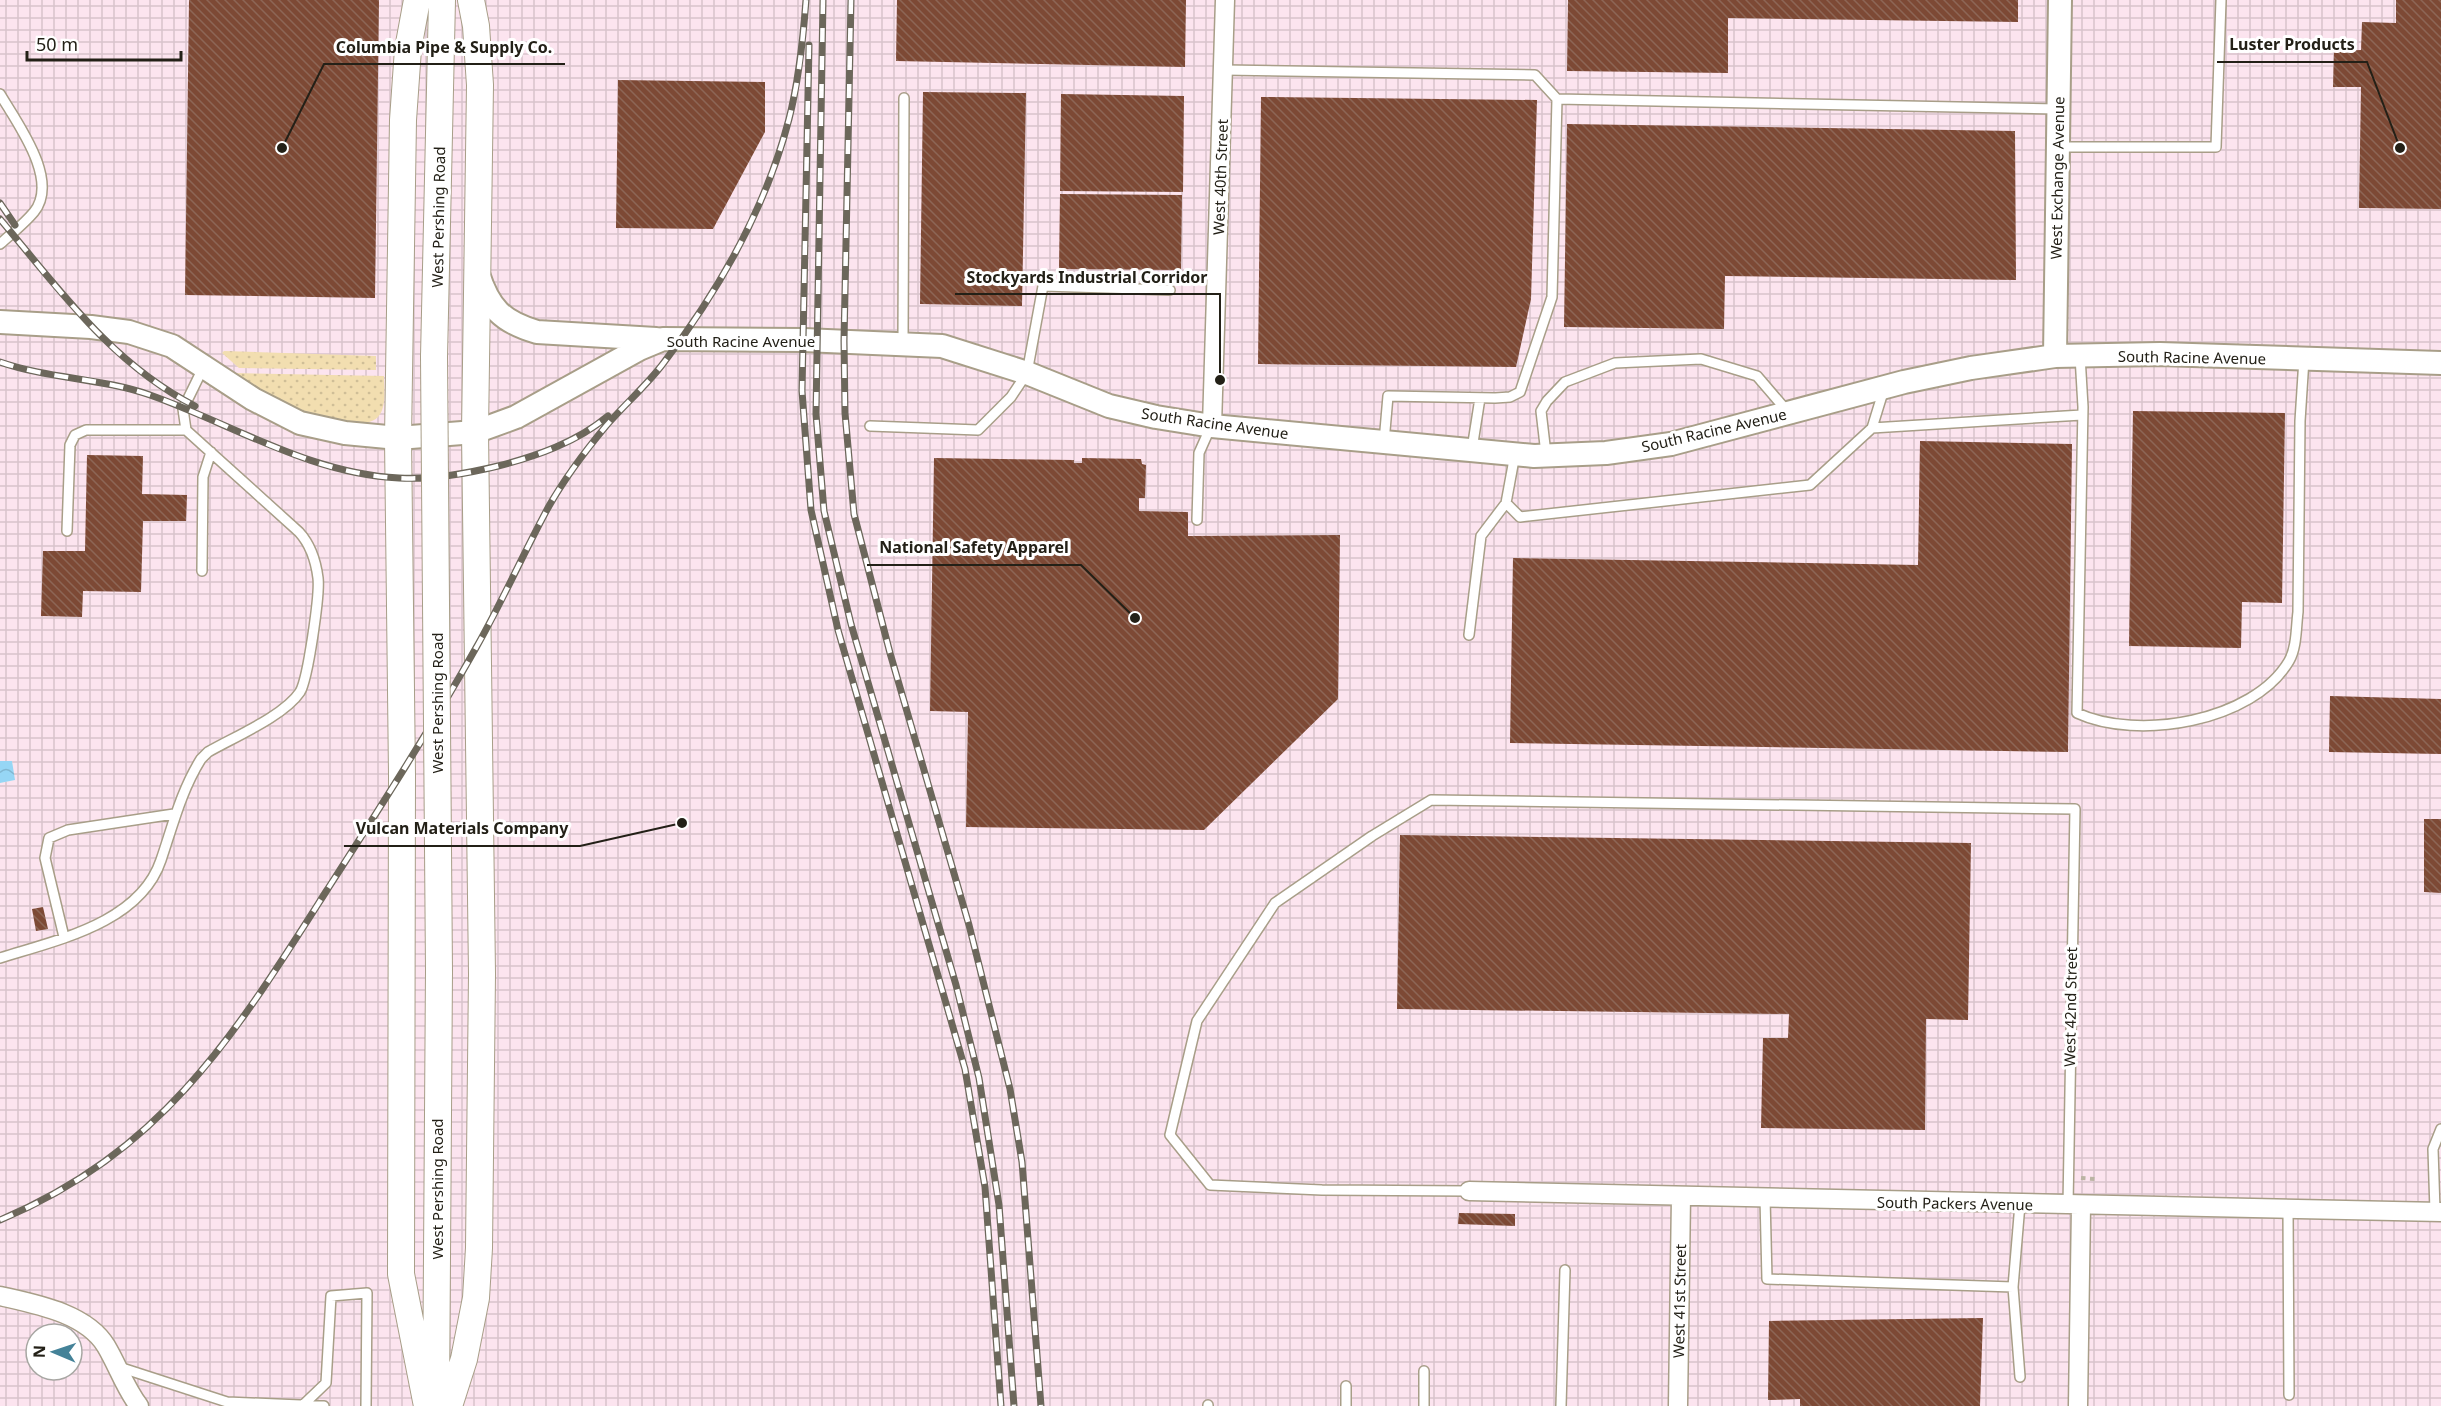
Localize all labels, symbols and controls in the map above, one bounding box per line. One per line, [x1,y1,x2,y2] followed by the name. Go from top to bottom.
[27,24,182,62] scale bar
[2217,28,2367,62] callout: Luster Products
[324,30,565,64] callout: Columbia Pipe & Supply Co.
[36,32,78,56] text: 50 m
[2229,33,2355,55] text: Luster Products
[336,36,552,58] text: Columbia Pipe & Supply Co.
[2046,96,2068,260] street label: West Exchange Avenue
[1208,118,1232,235] street label: West 40th Street
[427,146,449,288] street label: West Pershing Road
[955,260,1220,294] callout: Stockyards Industrial Corridor
[967,266,1207,288] text: Stockyards Industrial Corridor
[667,331,815,351] street label: South Racine Avenue
[2118,346,2266,368] street label: South Racine Avenue
[1140,403,1290,443] street label: South Racine Avenue
[1640,404,1788,456] street label: South Racine Avenue
[867,531,1081,565] callout: National Safety Apparel
[879,536,1069,558] text: National Safety Apparel
[427,632,447,774] street label: West Pershing Road
[344,812,580,846] callout: Vulcan Materials Company
[356,817,569,839] text: Vulcan Materials Company
[2059,946,2081,1067] street label: West 42nd Street
[427,1118,447,1260] street label: West Pershing Road
[1877,1192,2033,1214] street label: South Packers Avenue
[1668,1243,1690,1358] street label: West 41st Street
[24,1322,84,1382] north arrow
[28,1345,50,1358] text: N

